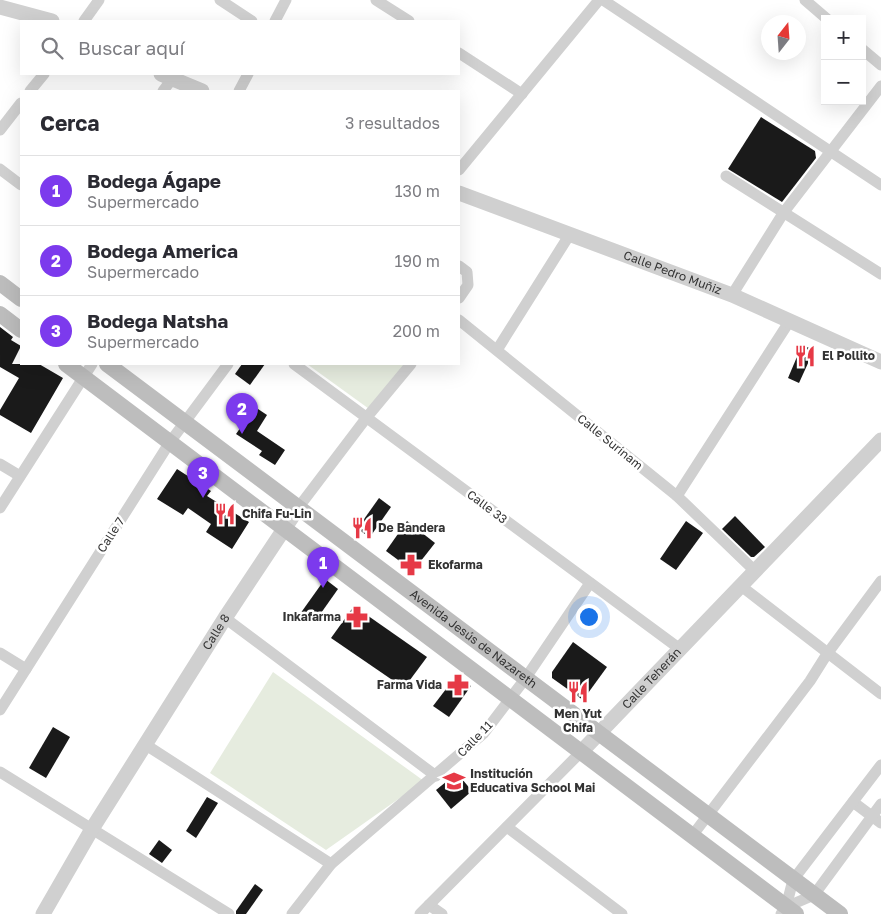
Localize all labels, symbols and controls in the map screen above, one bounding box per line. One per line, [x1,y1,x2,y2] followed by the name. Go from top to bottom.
[761,15,806,60] north arrow
[821,15,866,105] map controls
[821,15,866,60] button: +
[20,20,460,75] search box
[38,34,66,62] icon: search
[78,36,185,59] text: Buscar aquí
[821,60,866,105] button: −
[40,110,99,136] text: Cerca
[345,113,440,133] text: 3 resultados
[87,169,221,192] text: Bodega Ágape
[52,181,60,201] text: 1
[395,181,440,201] text: 130 m
[87,192,199,212] text: Supermercado
[87,239,238,262] text: Bodega America
[622,247,724,298] street label: Calle Pedro Muñiz
[51,251,61,271] text: 2
[394,251,440,271] text: 190 m
[87,262,199,282] text: Supermercado
[87,309,228,332] text: Bodega Natsha
[51,321,61,341] text: 3
[393,321,440,341] text: 200 m
[87,332,199,352] text: Supermercado
[792,343,818,369] restaurant icon: El Pollito
[822,348,875,363] place label: El Pollito
[226,393,258,434] pin: 2
[574,411,646,473] street label: Calle Surinam
[187,457,219,498] pin: 3
[464,487,510,527] street label: Calle 33
[212,501,238,527] restaurant icon: Chifa Fu-Lin
[242,506,311,521] place label: Chifa Fu-Lin
[94,514,127,555] street label: Calle 7
[349,515,375,541] restaurant icon: De Bandera
[378,520,445,535] place label: De Bandera
[307,547,339,588] pin: 1
[398,552,424,578] pharmacy icon: Ekofarma
[428,557,483,572] place label: Ekofarma
[407,586,540,691] street label: Avenida Jesús de Nazareth
[344,604,370,630] pharmacy icon: Inkafarma
[576,604,602,630] your location
[283,609,341,624] place label: Inkafarma
[199,611,233,653] street label: Calle 8
[619,644,684,712] street label: Calle Teherán
[445,672,471,698] pharmacy icon: Farma Vida
[377,677,442,692] place label: Farma Vida
[565,679,591,705] restaurant icon: Men Yut Chifa
[554,706,602,735] place label: Men Yut Chifa
[454,717,495,760] street label: Calle 11
[470,766,595,795] place label: Institución Educativa School Mai
[441,768,467,794] school or university icon: Institución Educativa School Mai

